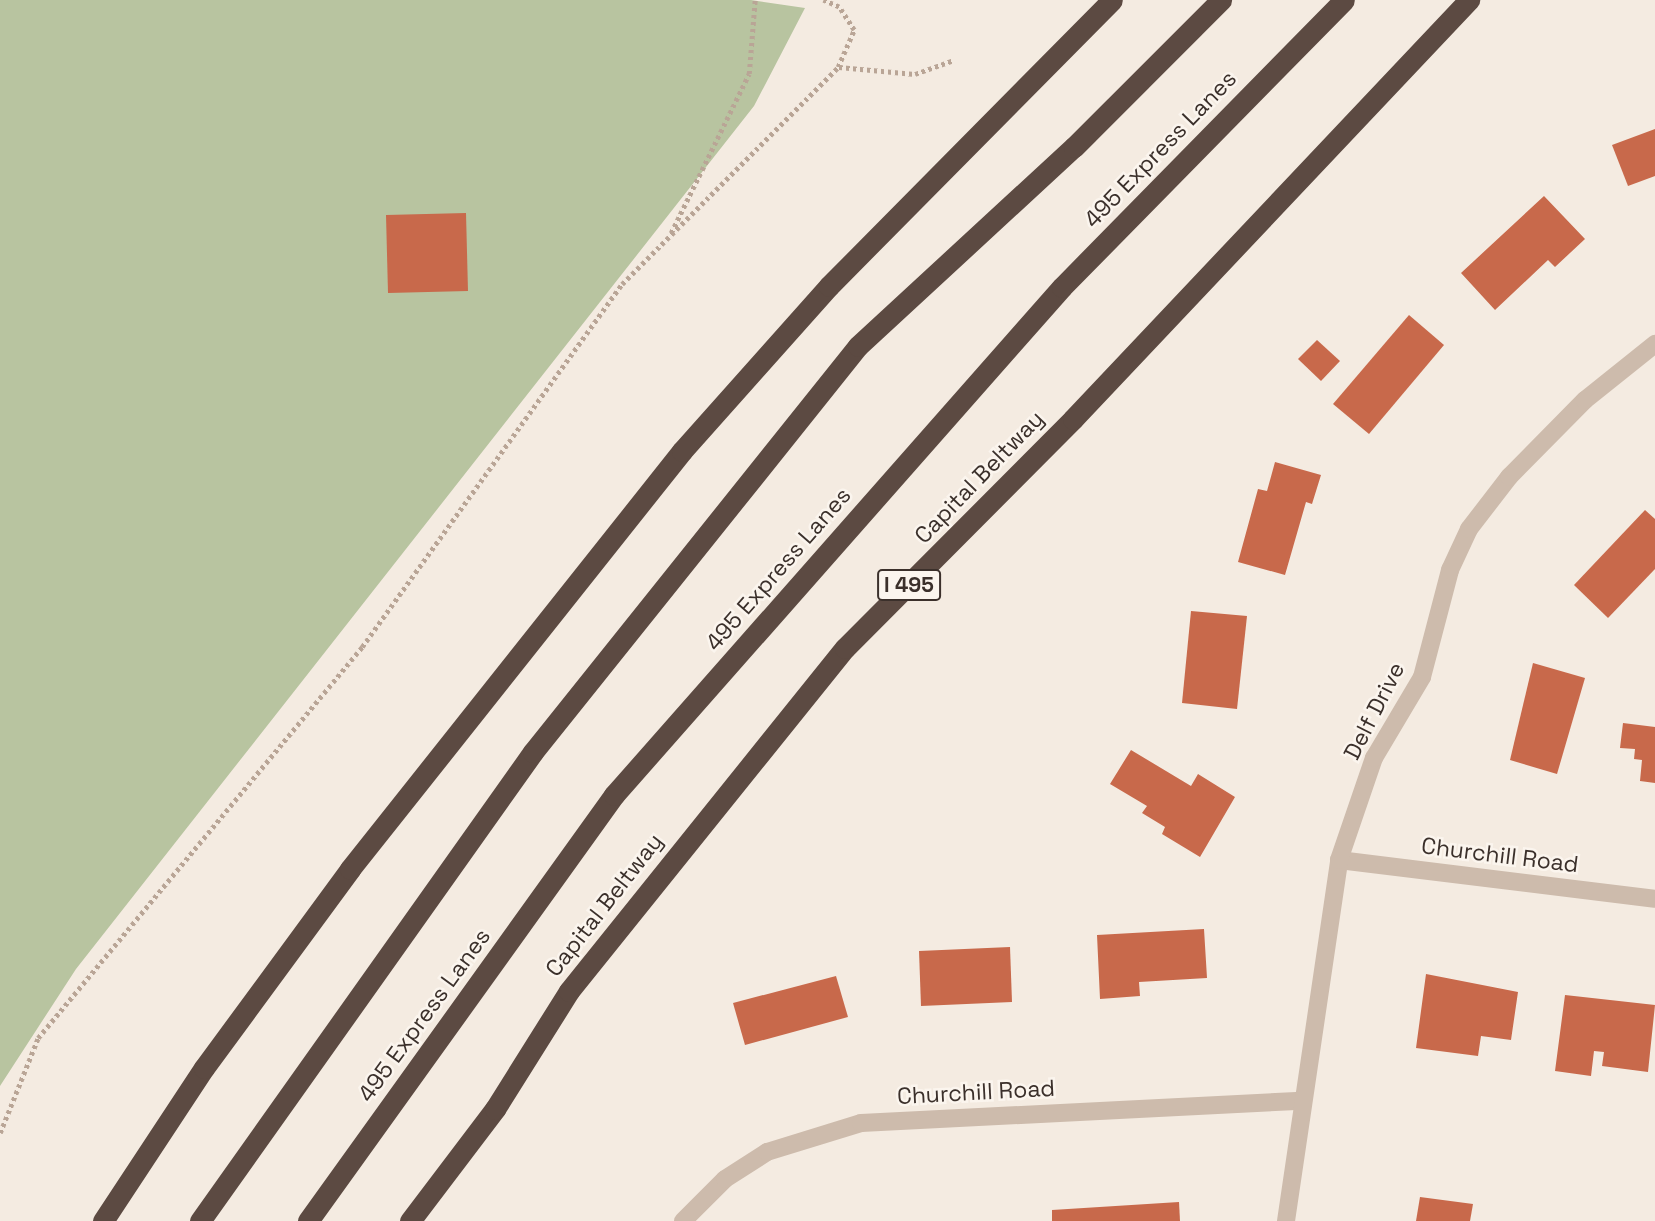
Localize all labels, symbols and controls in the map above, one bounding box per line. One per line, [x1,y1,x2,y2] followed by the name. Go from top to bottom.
[1078,65,1242,233] street label: 495 Express Lanes
[909,405,1049,549] street label: Capital Beltway
[700,482,856,656] street label: 495 Express Lanes
[876,568,942,602] road number: I 495
[1338,658,1410,764] street label: Delf Drive
[540,828,668,982] street label: Capital Beltway
[1420,832,1580,878] street label: Churchill Road
[352,923,496,1107] street label: 495 Express Lanes
[896,1074,1056,1110] street label: Churchill Road

